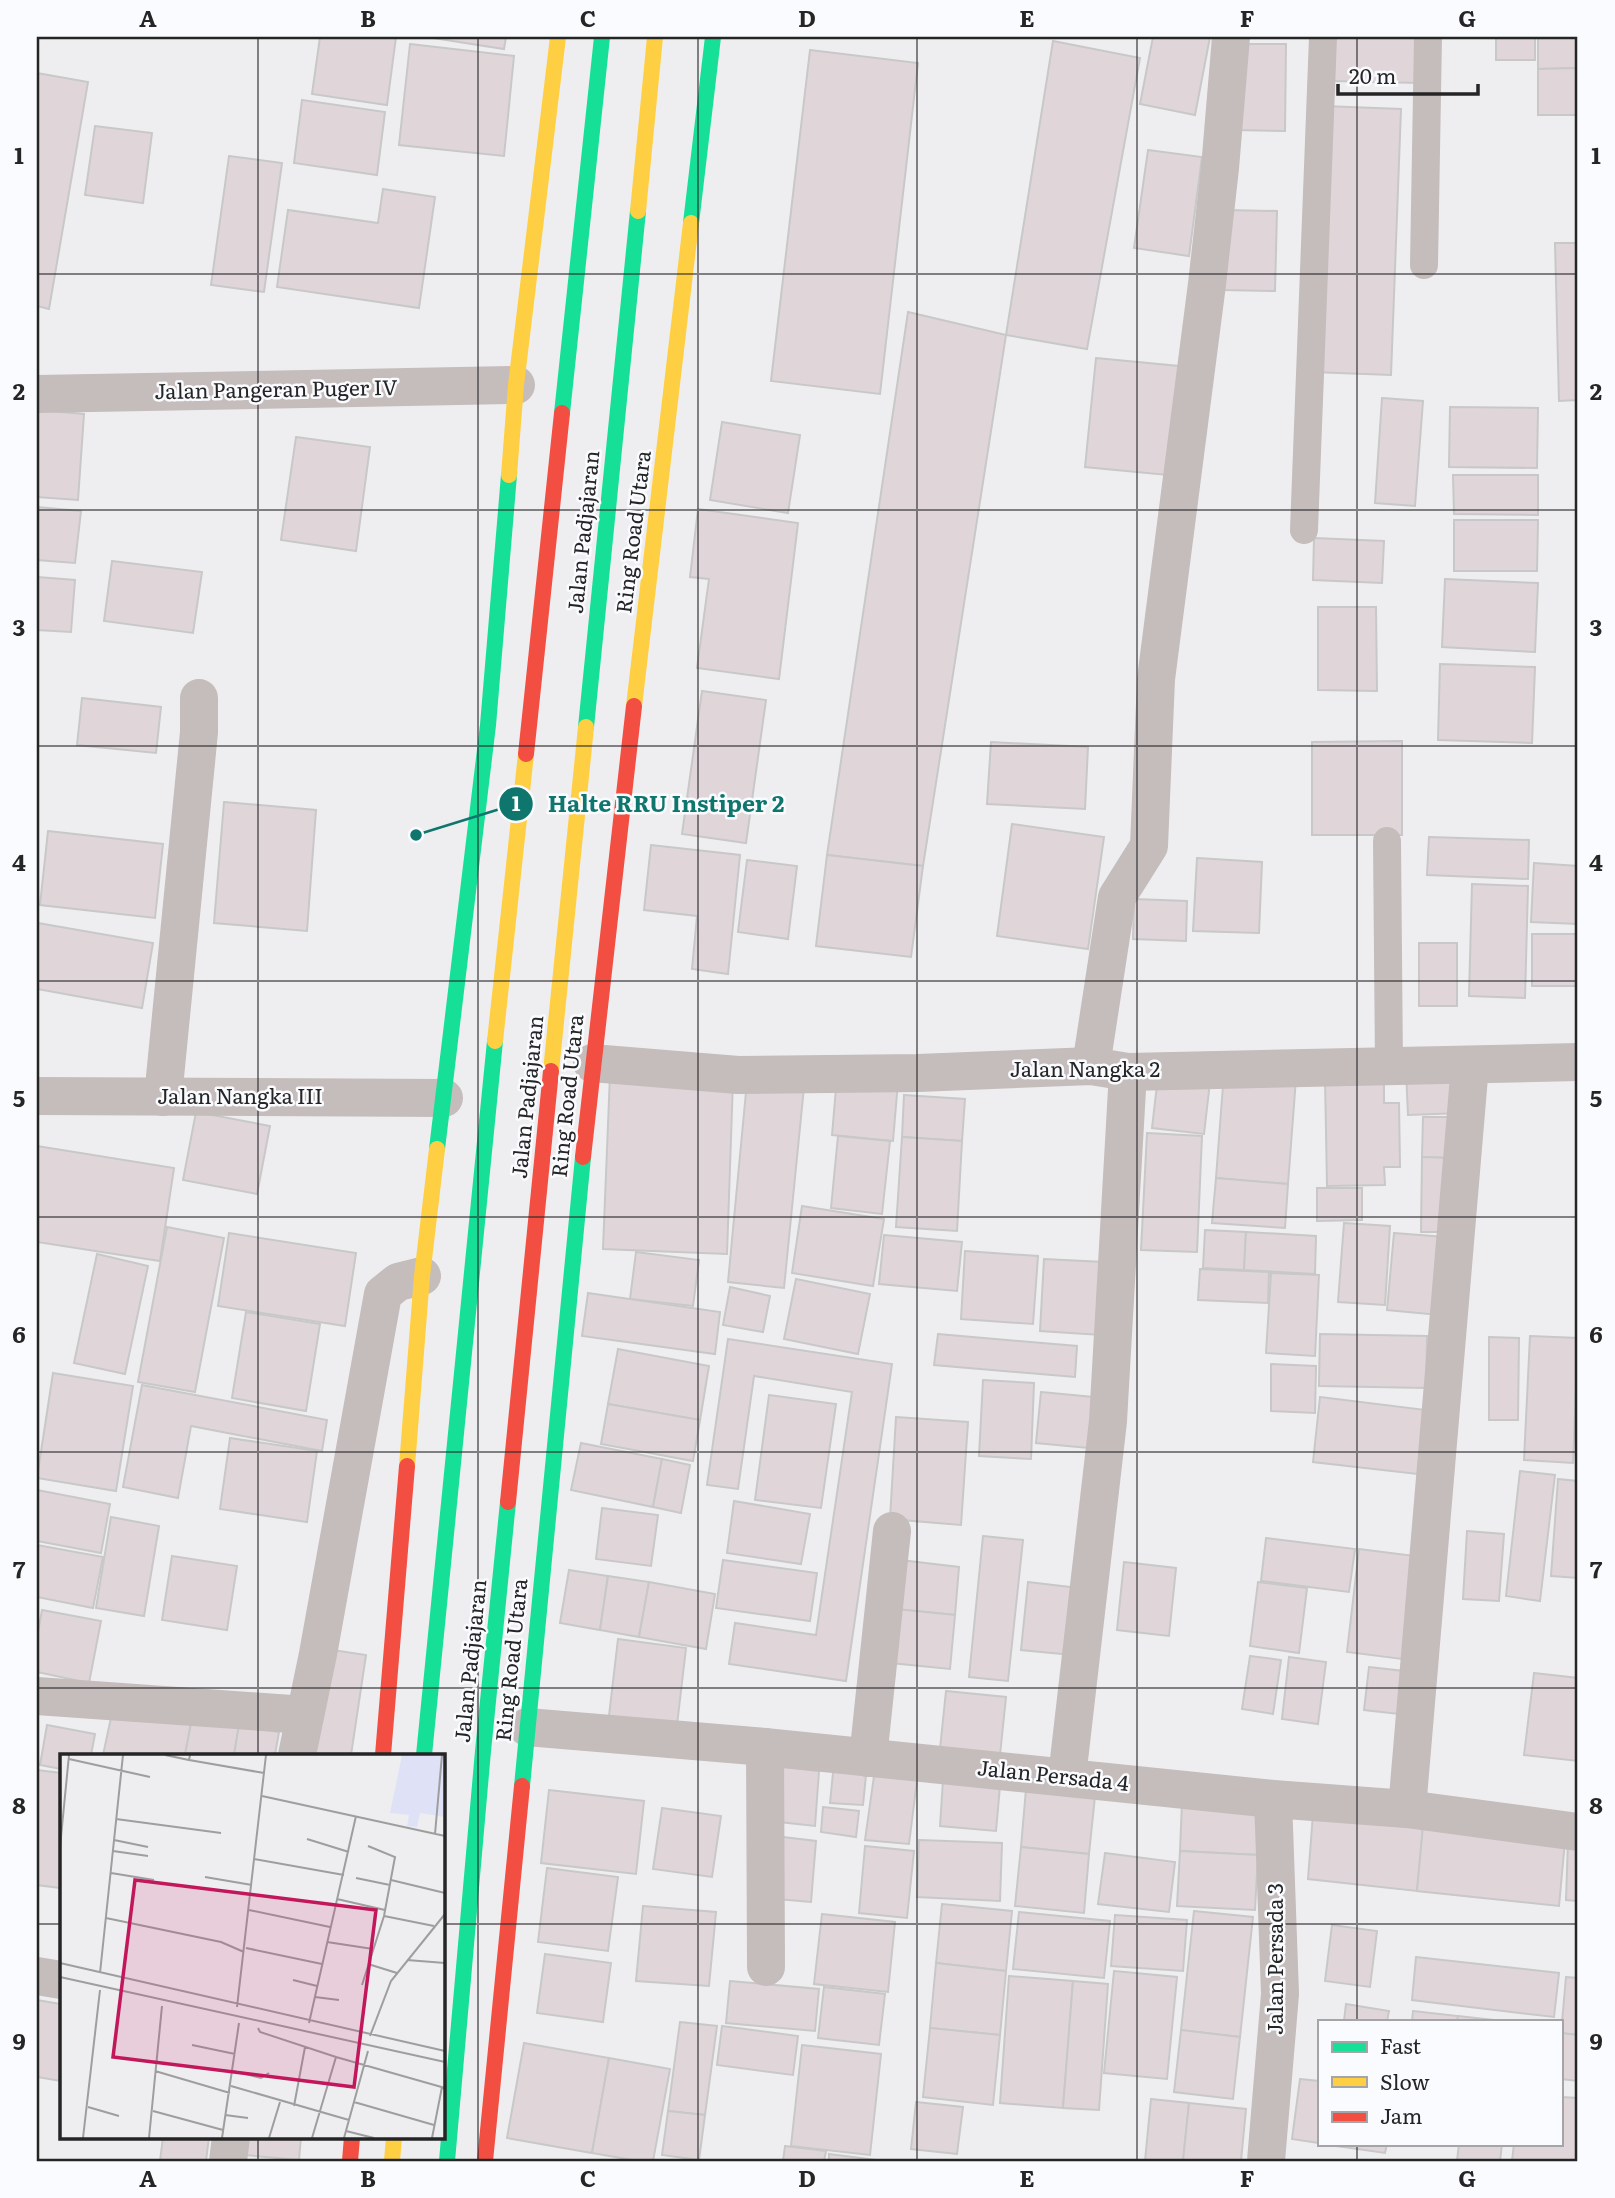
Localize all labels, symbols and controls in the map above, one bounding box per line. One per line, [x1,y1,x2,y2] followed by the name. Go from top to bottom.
[139,0,157,34] text: A
[360,0,376,34] text: B
[580,0,596,34] text: C
[798,0,816,34] text: D
[1019,0,1035,34] text: E
[1240,0,1255,34] text: F
[1458,0,1476,34] text: G
[1338,52,1478,96] scale bar
[1349,59,1396,90] text: 20 m
[14,137,24,171] text: 1
[1591,137,1601,171] text: 1
[154,370,398,405] street label: Jalan Pangeran Puger IV
[13,373,25,407] text: 2
[1590,373,1602,407] text: 2
[606,448,657,615] street label: Ring Road Utara
[558,449,606,615] street label: Jalan Padjajaran
[13,609,25,643] text: 3
[1590,609,1602,643] text: 3
[499,782,798,826] callout: Halte RRU Instiper 2
[548,785,784,819] text: Halte RRU Instiper 2
[512,786,521,817] text: 1
[12,844,26,878] text: 4
[1589,844,1603,878] text: 4
[542,1012,590,1179] street label: Ring Road Utara
[502,1014,550,1180] street label: Jalan Padjajaran
[1010,1052,1160,1083] street label: Jalan Nangka 2
[157,1079,323,1110] street label: Jalan Nangka III
[13,1080,25,1114] text: 5
[1590,1080,1602,1114] text: 5
[12,1316,26,1350] text: 6
[1589,1316,1603,1350] text: 6
[13,1551,26,1585] text: 7
[1590,1551,1603,1585] text: 7
[486,1576,534,1743] street label: Ring Road Utara
[445,1578,493,1744] street label: Jalan Padjajaran
[976,1750,1131,1797] street label: Jalan Persada 4
[60,1754,444,2138] inset map
[12,1787,26,1821] text: 8
[1589,1787,1603,1821] text: 8
[1258,1883,1289,2035] street label: Jalan Persada 3
[1318,2020,1562,2146] legend
[12,2023,26,2057] text: 9
[1589,2023,1603,2057] text: 9
[1380,2029,1421,2060] text: Fast
[1380,2065,1430,2096] text: Slow
[1380,2099,1422,2130] text: Jam
[139,2160,157,2194] text: A
[360,2160,376,2194] text: B
[580,2160,596,2194] text: C
[798,2160,816,2194] text: D
[1019,2160,1035,2194] text: E
[1240,2160,1255,2194] text: F
[1458,2160,1476,2194] text: G

